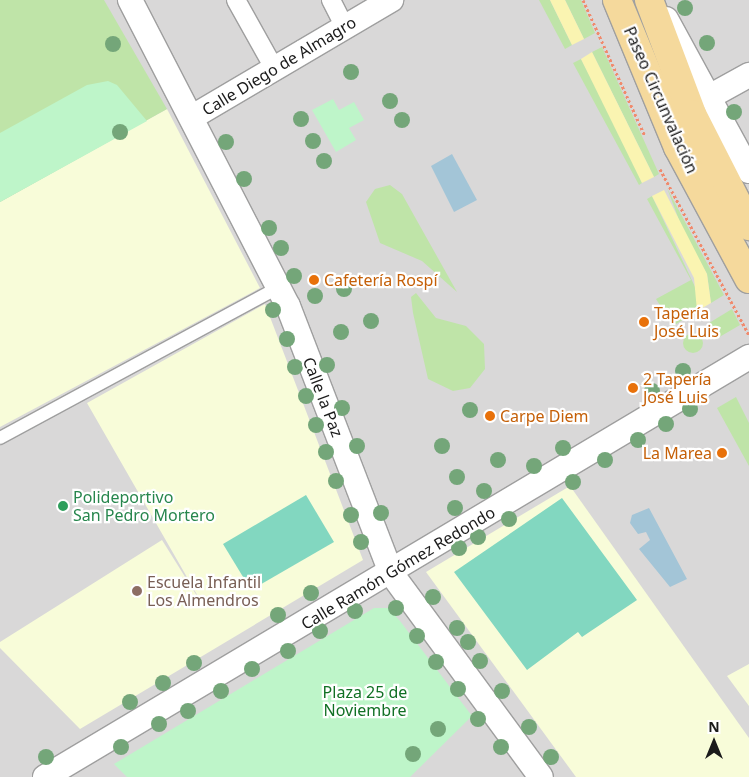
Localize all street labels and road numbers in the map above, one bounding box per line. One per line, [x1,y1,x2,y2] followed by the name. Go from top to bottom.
[199,12,359,120] street label: Calle Diego de Almagro
[620,24,702,176] street label: Paseo Circunvalación
[299,354,347,440] street label: Calle la Paz
[298,502,498,634] street label: Calle Ramón Gómez Redondo

